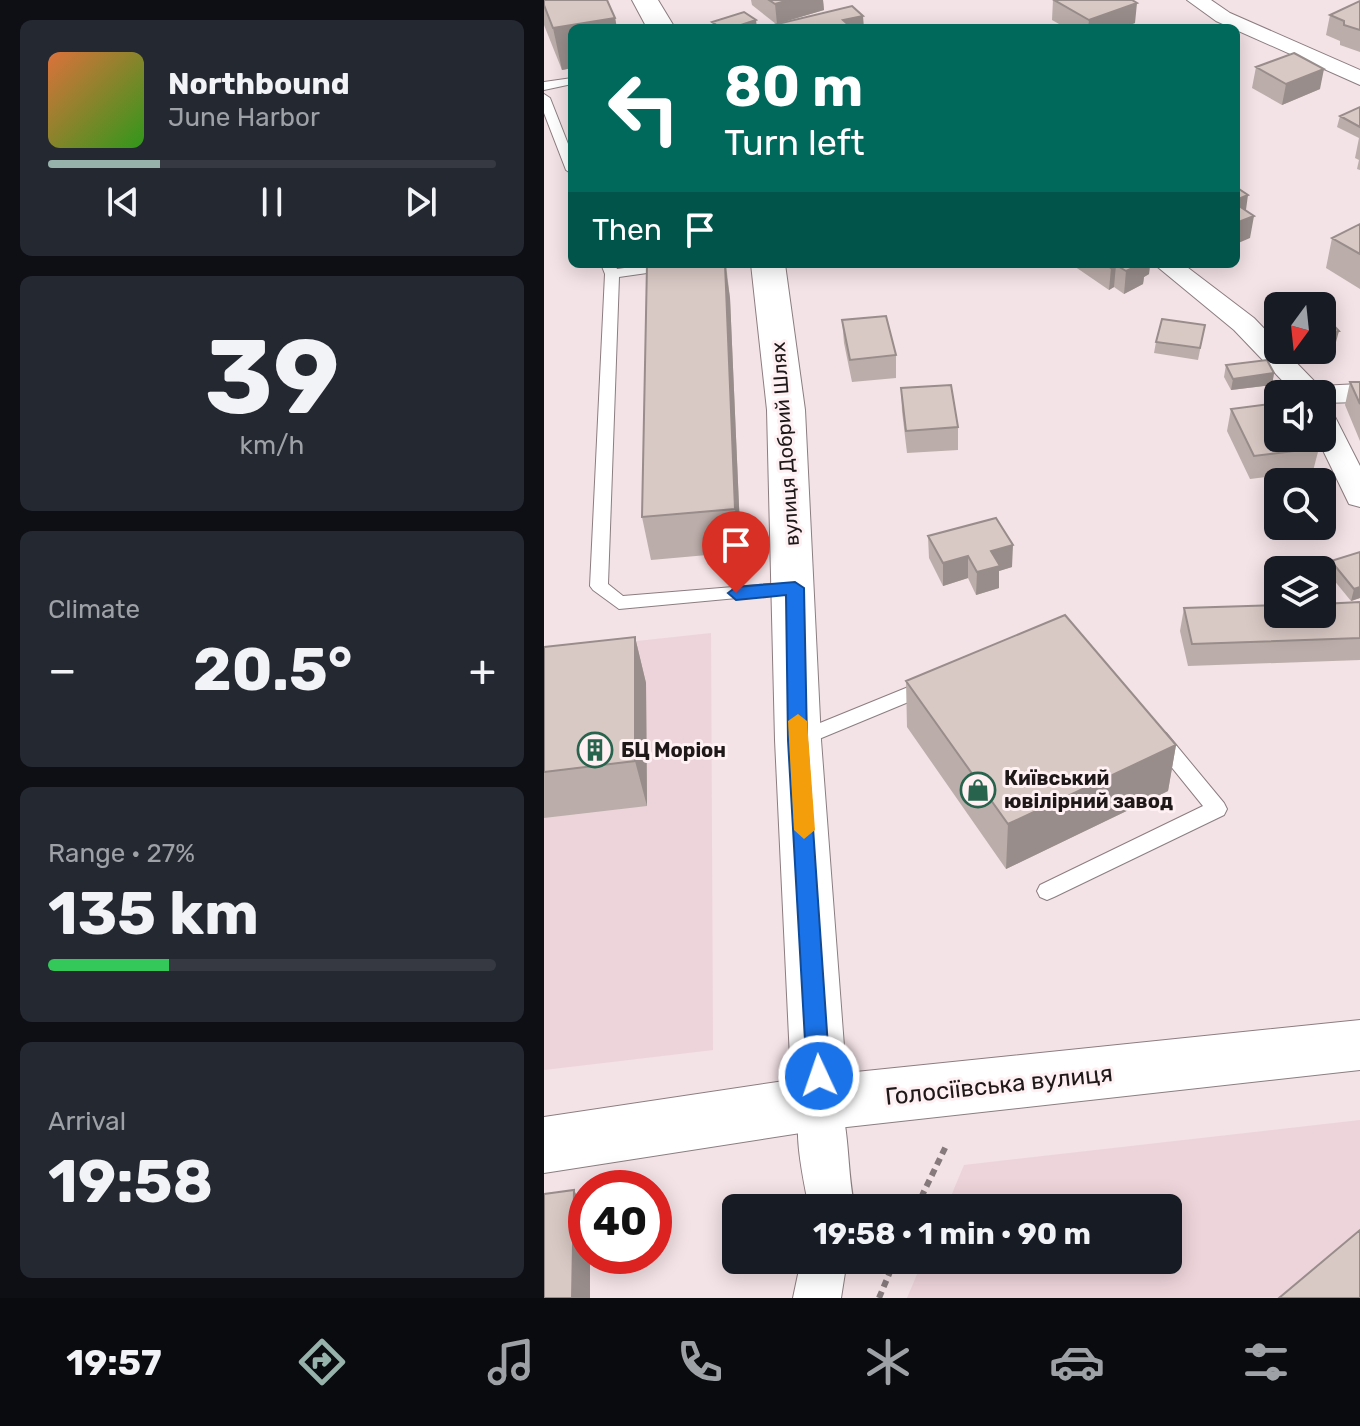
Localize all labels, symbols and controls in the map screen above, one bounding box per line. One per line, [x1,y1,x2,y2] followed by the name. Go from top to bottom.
[724,54,863,120] text: 80 m
[592,56,696,160] icon: left
[168,66,350,102] text: Northbound
[168,102,320,133] text: June Harbor
[724,121,865,164] text: Turn left
[101,180,145,224] icon: previous
[250,180,294,224] icon: pause
[399,180,443,224] icon: next
[678,208,722,252] icon: arrive
[592,212,662,248] text: Then
[1264,292,1336,364] north arrow
[1264,292,1336,628] map controls
[204,316,340,439] text: 39
[766,341,804,547] street label: вулиця Добрий Шлях
[1264,380,1336,452] button: sound
[240,430,304,461] text: km/h
[1264,468,1336,540] button: search
[702,511,770,593] pin
[714,523,758,567] icon: arrive
[1264,556,1336,628] button: layers
[48,594,140,625] text: Climate
[193,634,353,705] text: 20.5°
[48,644,77,696] text: −
[469,644,496,696] text: +
[576,731,614,769] building icon: БЦ Моріон
[621,738,726,762] place label: БЦ Моріон
[1004,766,1173,813] place label: Київський ювілірний завод
[959,771,997,809] shop icon: Київський ювілірний завод
[48,838,195,869] text: Range · 27%
[48,878,259,949] text: 135 km
[777,1034,861,1118] position arrow
[884,1059,1114,1111] street label: Голосіївська вулиця
[48,1106,126,1137] text: Arrival
[48,1146,213,1217] text: 19:58
[568,1170,672,1274] speed limit sign: 40
[813,1216,1091,1252] text: 19:58 · 1 min · 90 m
[294,1334,350,1390] icon: directions
[483,1334,539,1390] icon: music
[672,1334,728,1390] icon: phone
[860,1334,916,1390] icon: climate
[1049,1334,1105,1390] icon: car
[1238,1334,1294,1390] icon: filters
[66,1341,162,1384] text: 19:57

